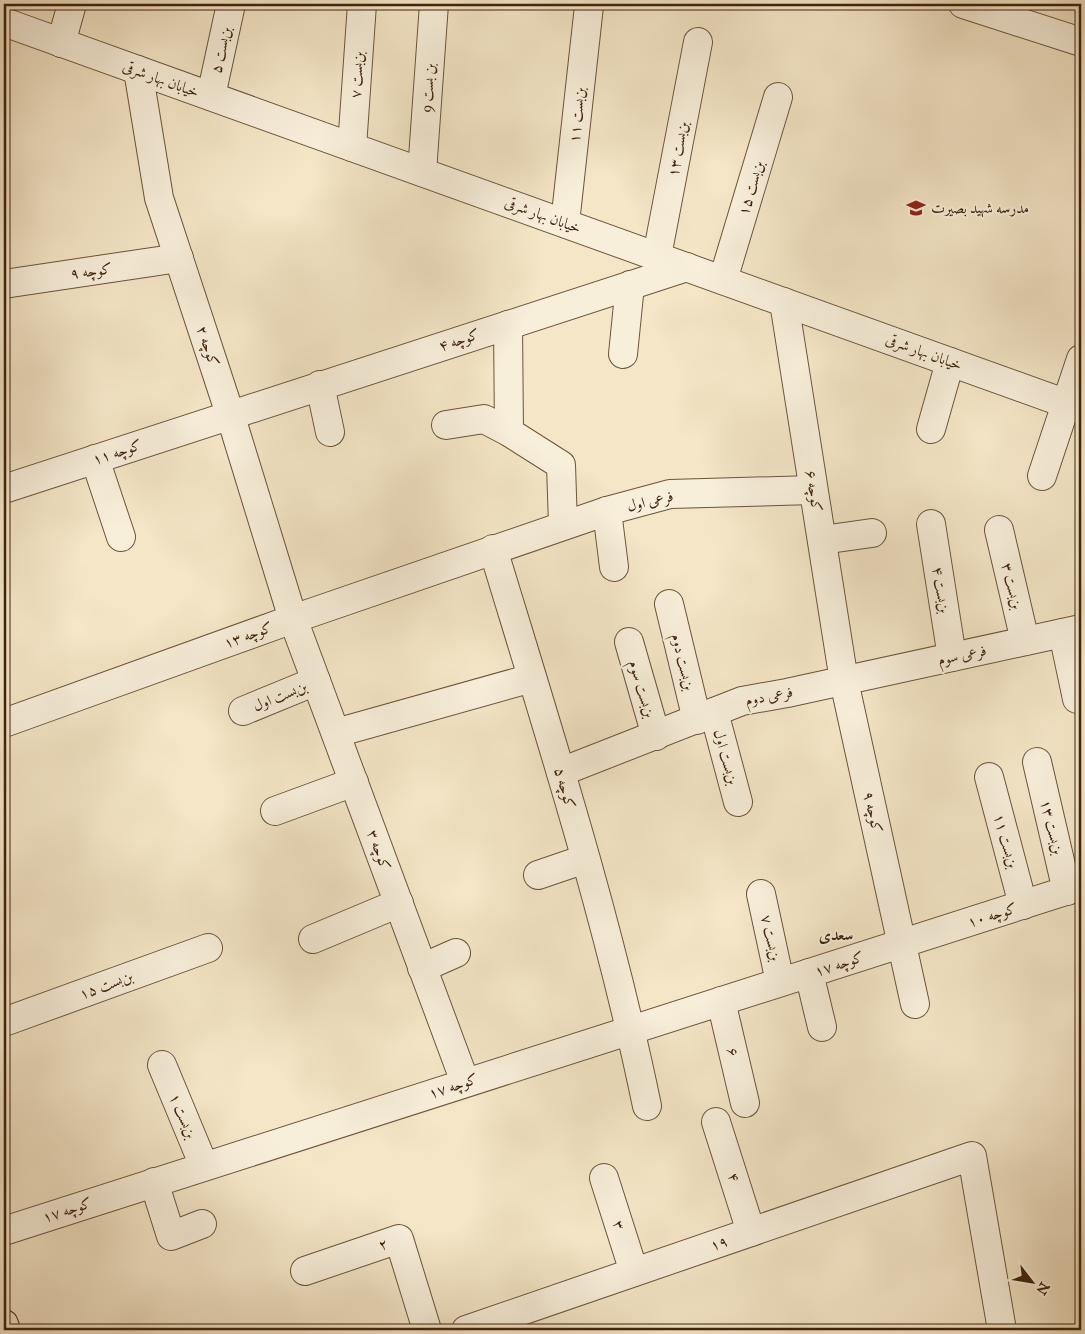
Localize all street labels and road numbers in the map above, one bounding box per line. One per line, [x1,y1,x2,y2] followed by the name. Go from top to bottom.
[207,25,235,75] street label: بن‌بست ۵
[346,51,368,99] street label: بن‌بست ۷
[120,57,202,102] street label: خیابان بهار شرقی
[417,62,439,113] street label: بن بست 9
[565,86,589,144] street label: بن‌بست ۱۱
[664,120,692,178] street label: بن‌بست ۱۳
[734,158,768,217] street label: بن‌بست ۱۵
[502,193,584,238] street label: خیابان بهار شرقی
[69,259,113,285] street label: کوچه ۹
[191,323,223,369] street label: کوچه ۲
[436,325,482,357] street label: کوچه ۴
[883,330,965,375] street label: خیابان بهار شرقی
[90,436,144,470] street label: کوچه ۱۱
[800,469,826,513] street label: کوچه ۶
[625,487,675,516] street label: فرعی اول
[998,561,1026,611] street label: بن‌بست ۳
[928,565,954,615] street label: بن‌بست ۴
[221,618,276,654] street label: کوچه ۱۳
[664,632,698,693] street label: بن‌بست دوم
[936,641,989,673] street label: فرعی سوم
[621,658,659,721] street label: بن‌بست سوم
[250,677,310,715] street label: بن‌بست اول
[744,683,795,713] street label: فرعی دوم
[710,727,742,787] street label: بن‌بست اول
[549,765,579,811] street label: کوچه ۵
[858,790,886,835] street label: کوچه ۹
[1037,798,1067,856] street label: بن‌بست ۱۳
[990,812,1022,871] street label: بن‌بست ۱۱
[362,827,395,873] street label: کوچه ۳
[965,899,1019,933] street label: کوچه ۱۰
[757,913,785,963] street label: بن‌بست ۷
[812,948,866,982] street label: کوچه ۱۷
[77,967,136,1003] street label: بن‌بست ۱۵
[723,1046,743,1058] street label: ۶
[426,1070,480,1104] street label: کوچه ۱۷
[166,1091,200,1141] street label: بن‌بست ۱
[724,1170,744,1184] street label: ۴
[40,1194,94,1228] street label: کوچه ۱۷
[609,1218,629,1232] street label: ۳
[708,1232,730,1254] street label: ۱۹
[376,1234,390,1254] street label: ۲

